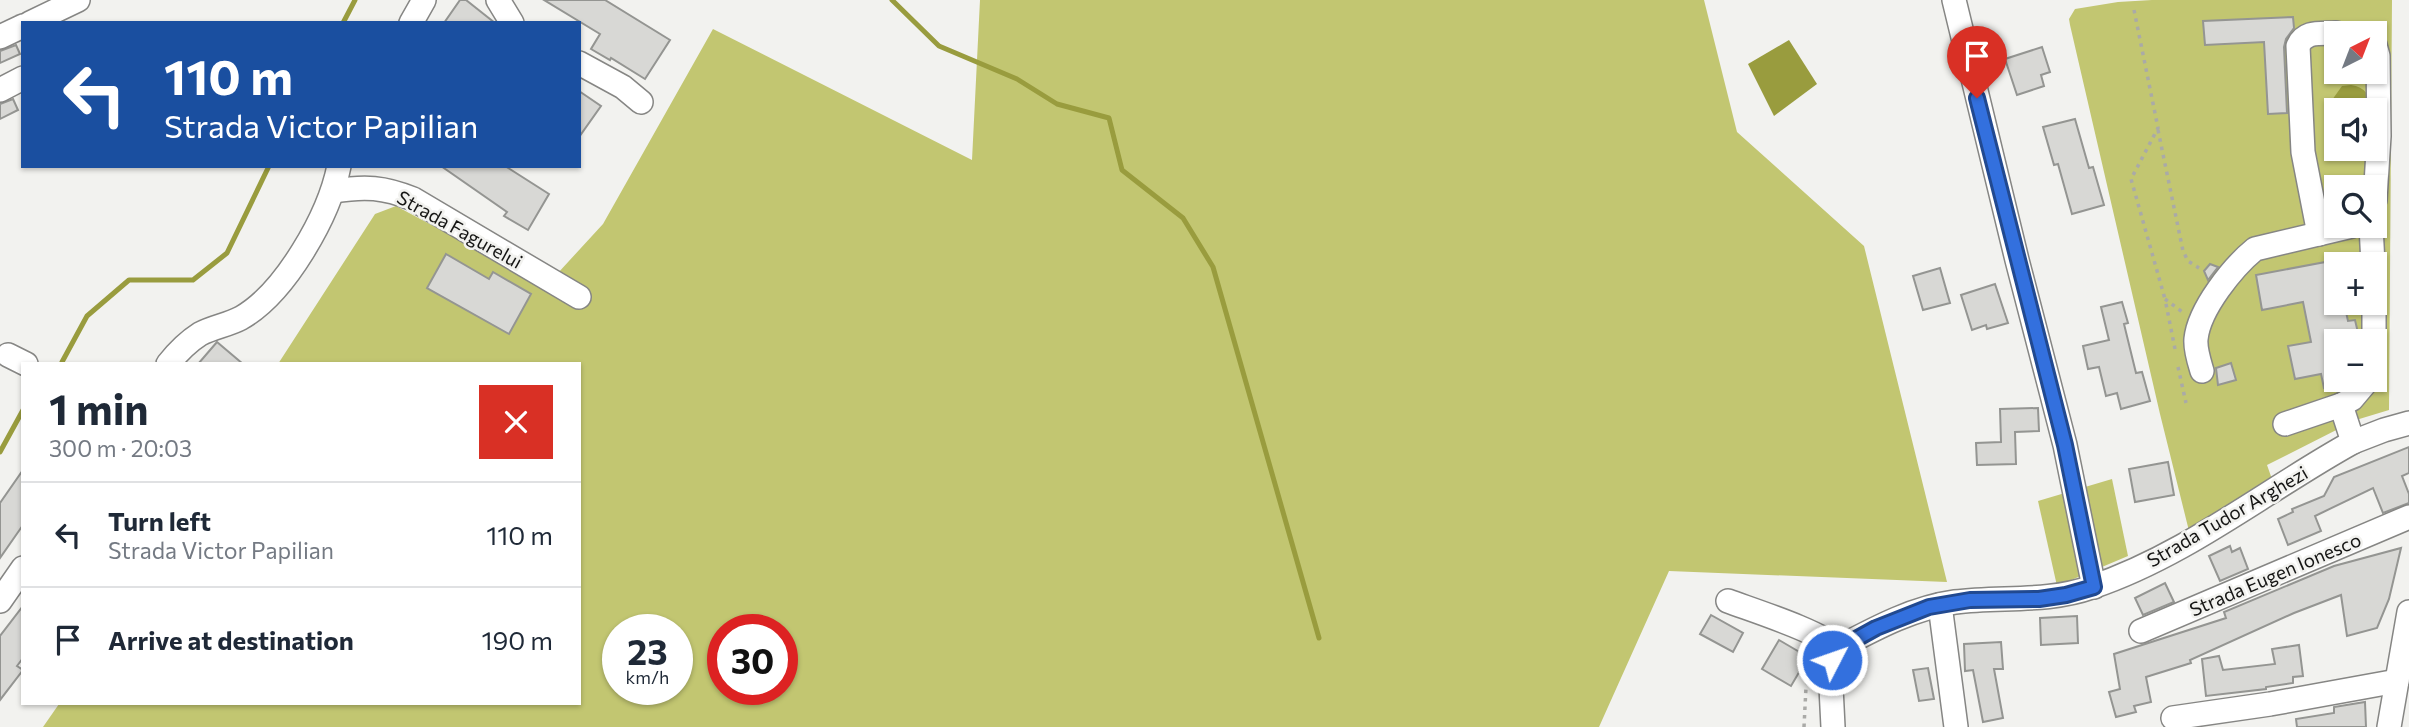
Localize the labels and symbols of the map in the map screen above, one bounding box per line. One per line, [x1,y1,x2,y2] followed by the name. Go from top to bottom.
[2324,21,2387,84] north arrow
[1947,26,2007,98] pin
[393,185,527,273] street label: Strada Fagurelui
[2143,461,2311,571] street label: Strada Tudor Arghezi
[2186,527,2364,621] street label: Strada Eugen Ionesco
[707,614,798,705] speed limit sign: 30
[1795,623,1869,697] position arrow

